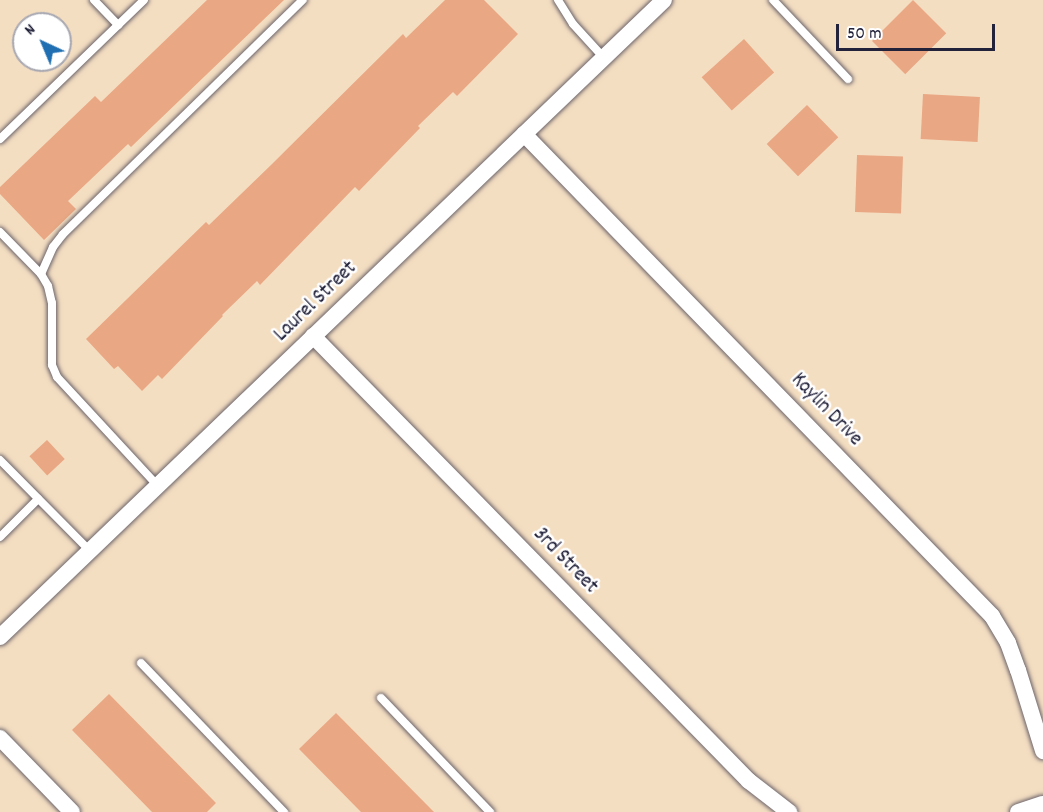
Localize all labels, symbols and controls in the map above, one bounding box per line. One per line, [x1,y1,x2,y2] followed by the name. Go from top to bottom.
[12,12,72,72] north arrow
[839,12,998,50] scale bar
[20,19,41,41] text: N
[847,22,882,47] text: 50 m
[269,256,363,348] street label: Laurel Street
[785,368,867,452] street label: Kaylin Drive
[527,522,603,600] street label: 3rd Street

